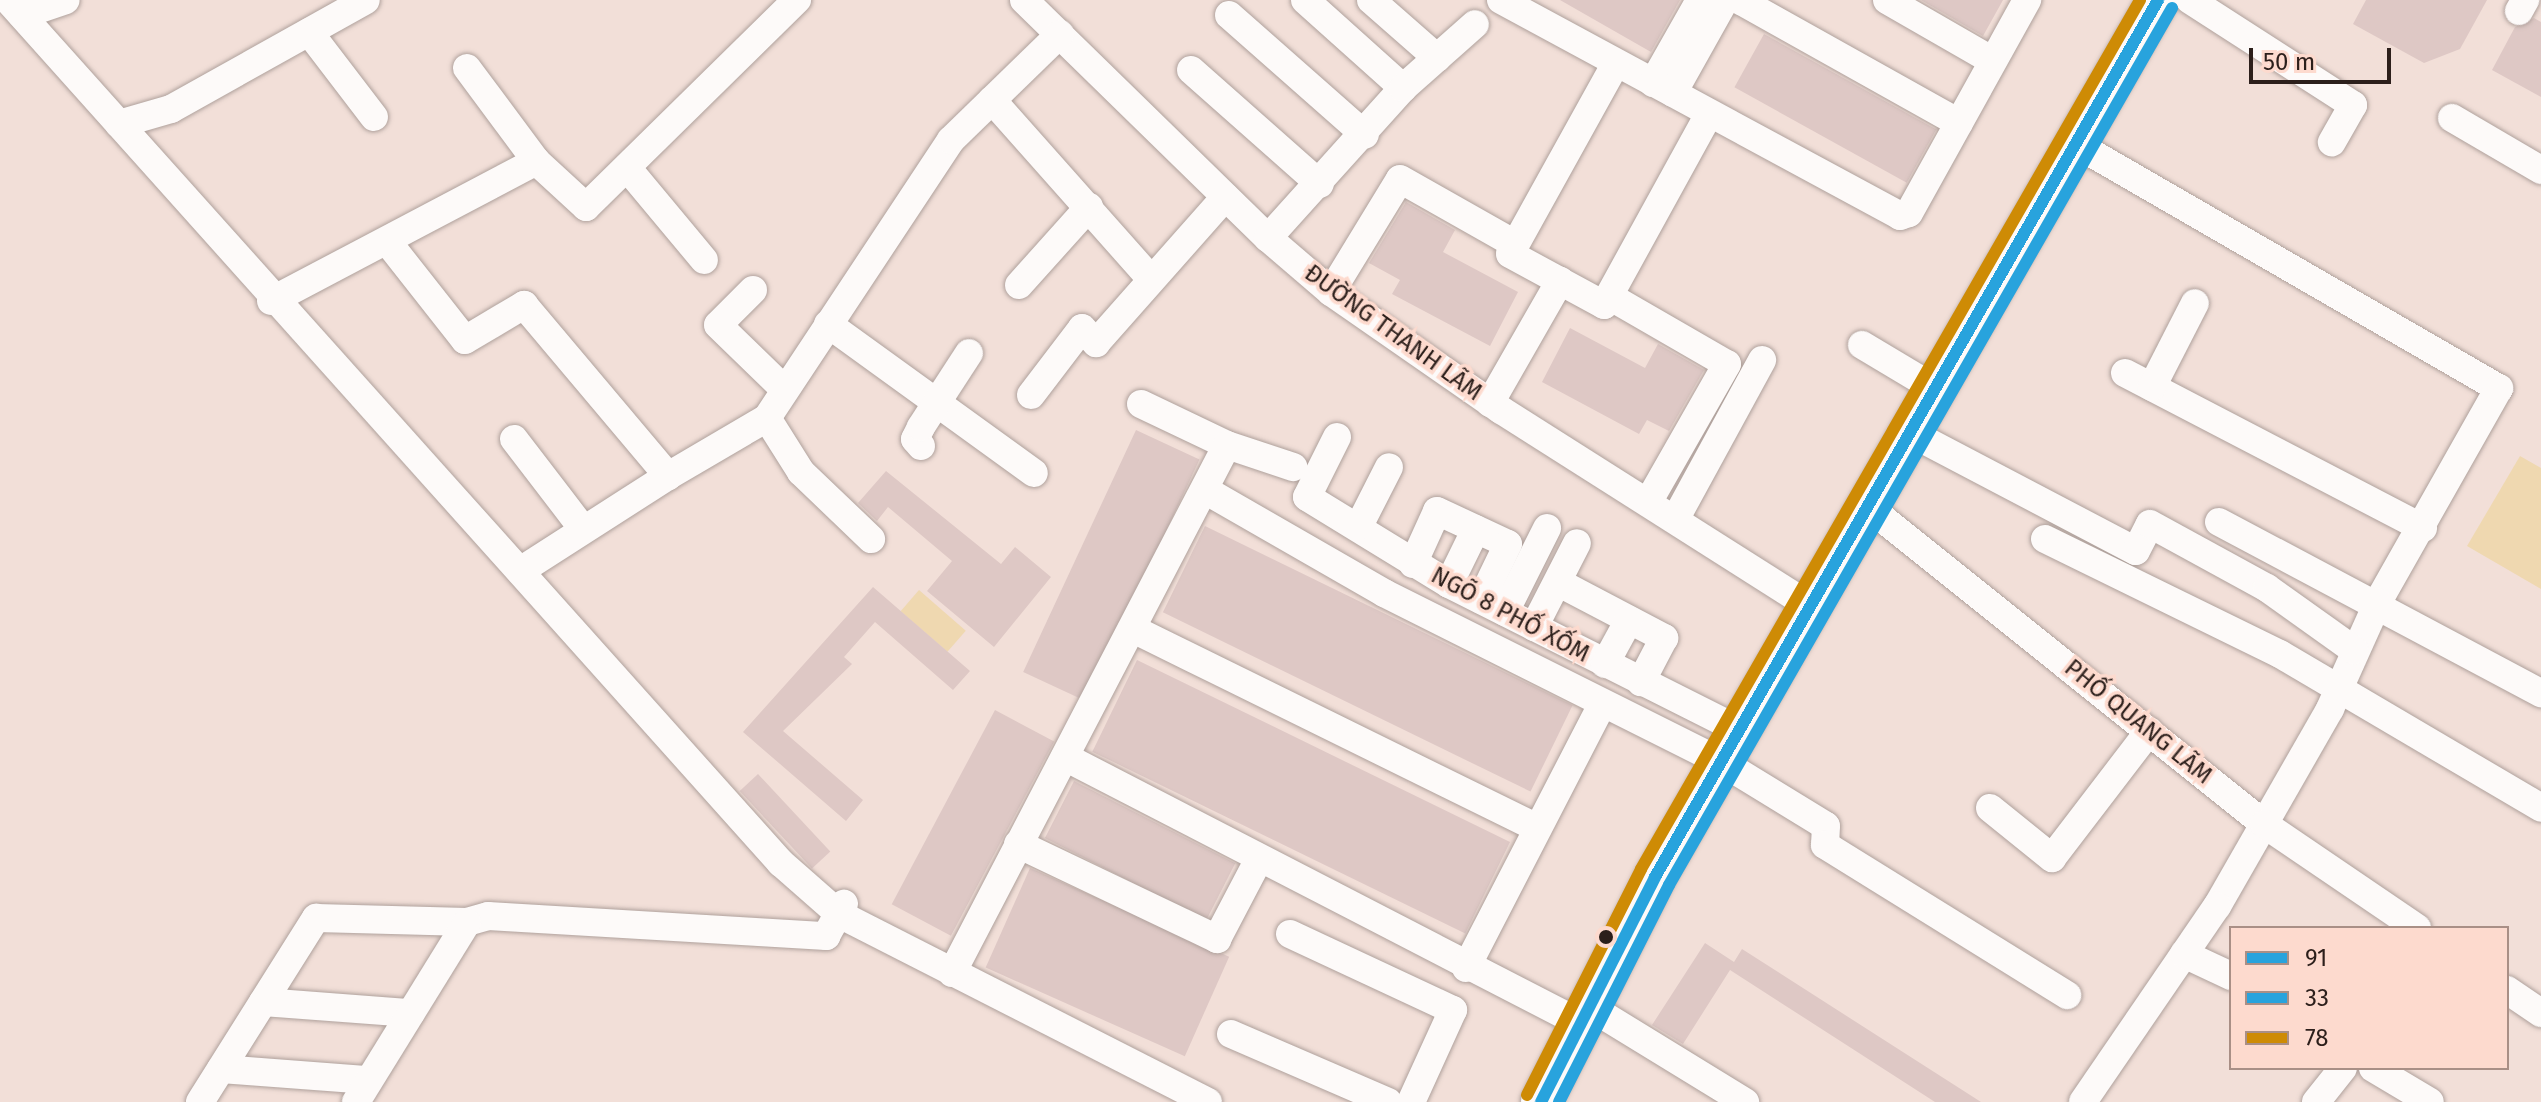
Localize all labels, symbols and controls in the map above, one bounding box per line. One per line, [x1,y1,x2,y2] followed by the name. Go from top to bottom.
[2253,32,2395,82] scale bar
[2263,48,2315,76] text: 50 m
[1299,259,1487,407] street label: ĐƯỜNG THANH LÃM
[1426,561,1594,669] street label: NGÕ 8 PHỐ XỐM
[2058,654,2218,790] street label: PHỐ QUANG LÃM
[2229,926,2509,1070] legend
[1598,929,1614,945] unlabelled marker
[2305,944,2328,972] text: 91
[2305,984,2329,1012] text: 33
[2305,1024,2328,1052] text: 78

